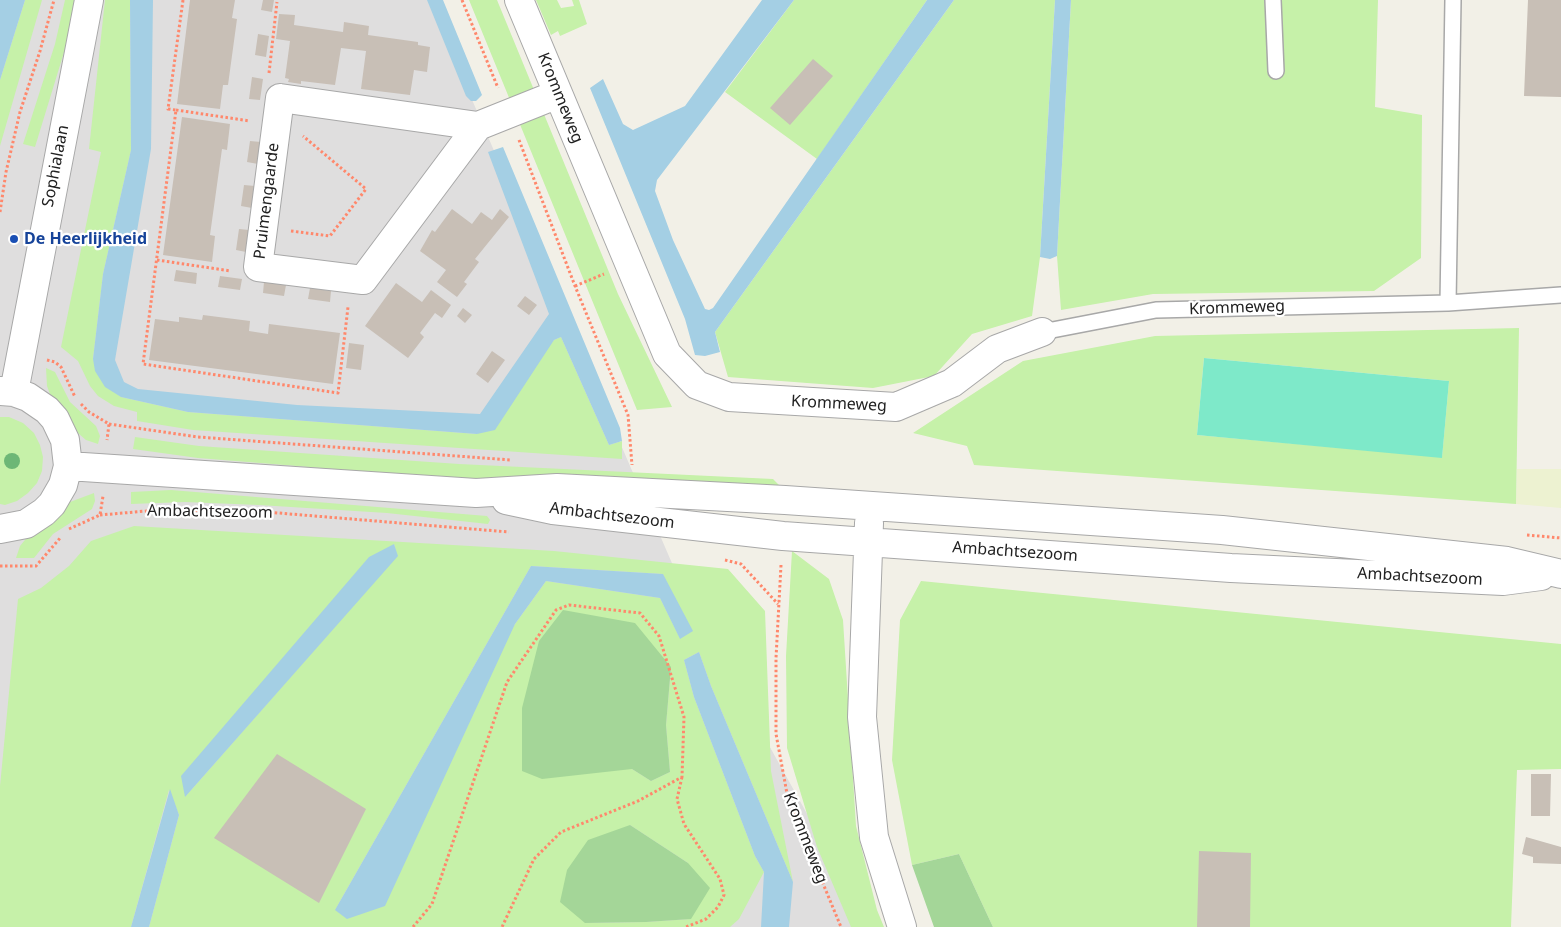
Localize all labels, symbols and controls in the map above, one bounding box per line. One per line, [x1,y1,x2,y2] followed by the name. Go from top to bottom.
[533,50,587,146] street label: Krommeweg
[39,123,73,209] street label: Sophialaan
[250,142,284,260] street label: Pruimengaarde
[24,229,147,249] place label: De Heerlijkheid
[8,233,20,245] marker: De Heerlijkheid
[1189,297,1285,319] street label: Krommeweg
[791,392,887,416] street label: Krommeweg
[548,499,676,533] street label: Ambachtsezoom
[147,501,273,523] street label: Ambachtsezoom
[952,538,1078,566] street label: Ambachtsezoom
[1357,564,1483,590] street label: Ambachtsezoom
[779,790,831,886] street label: Krommeweg

